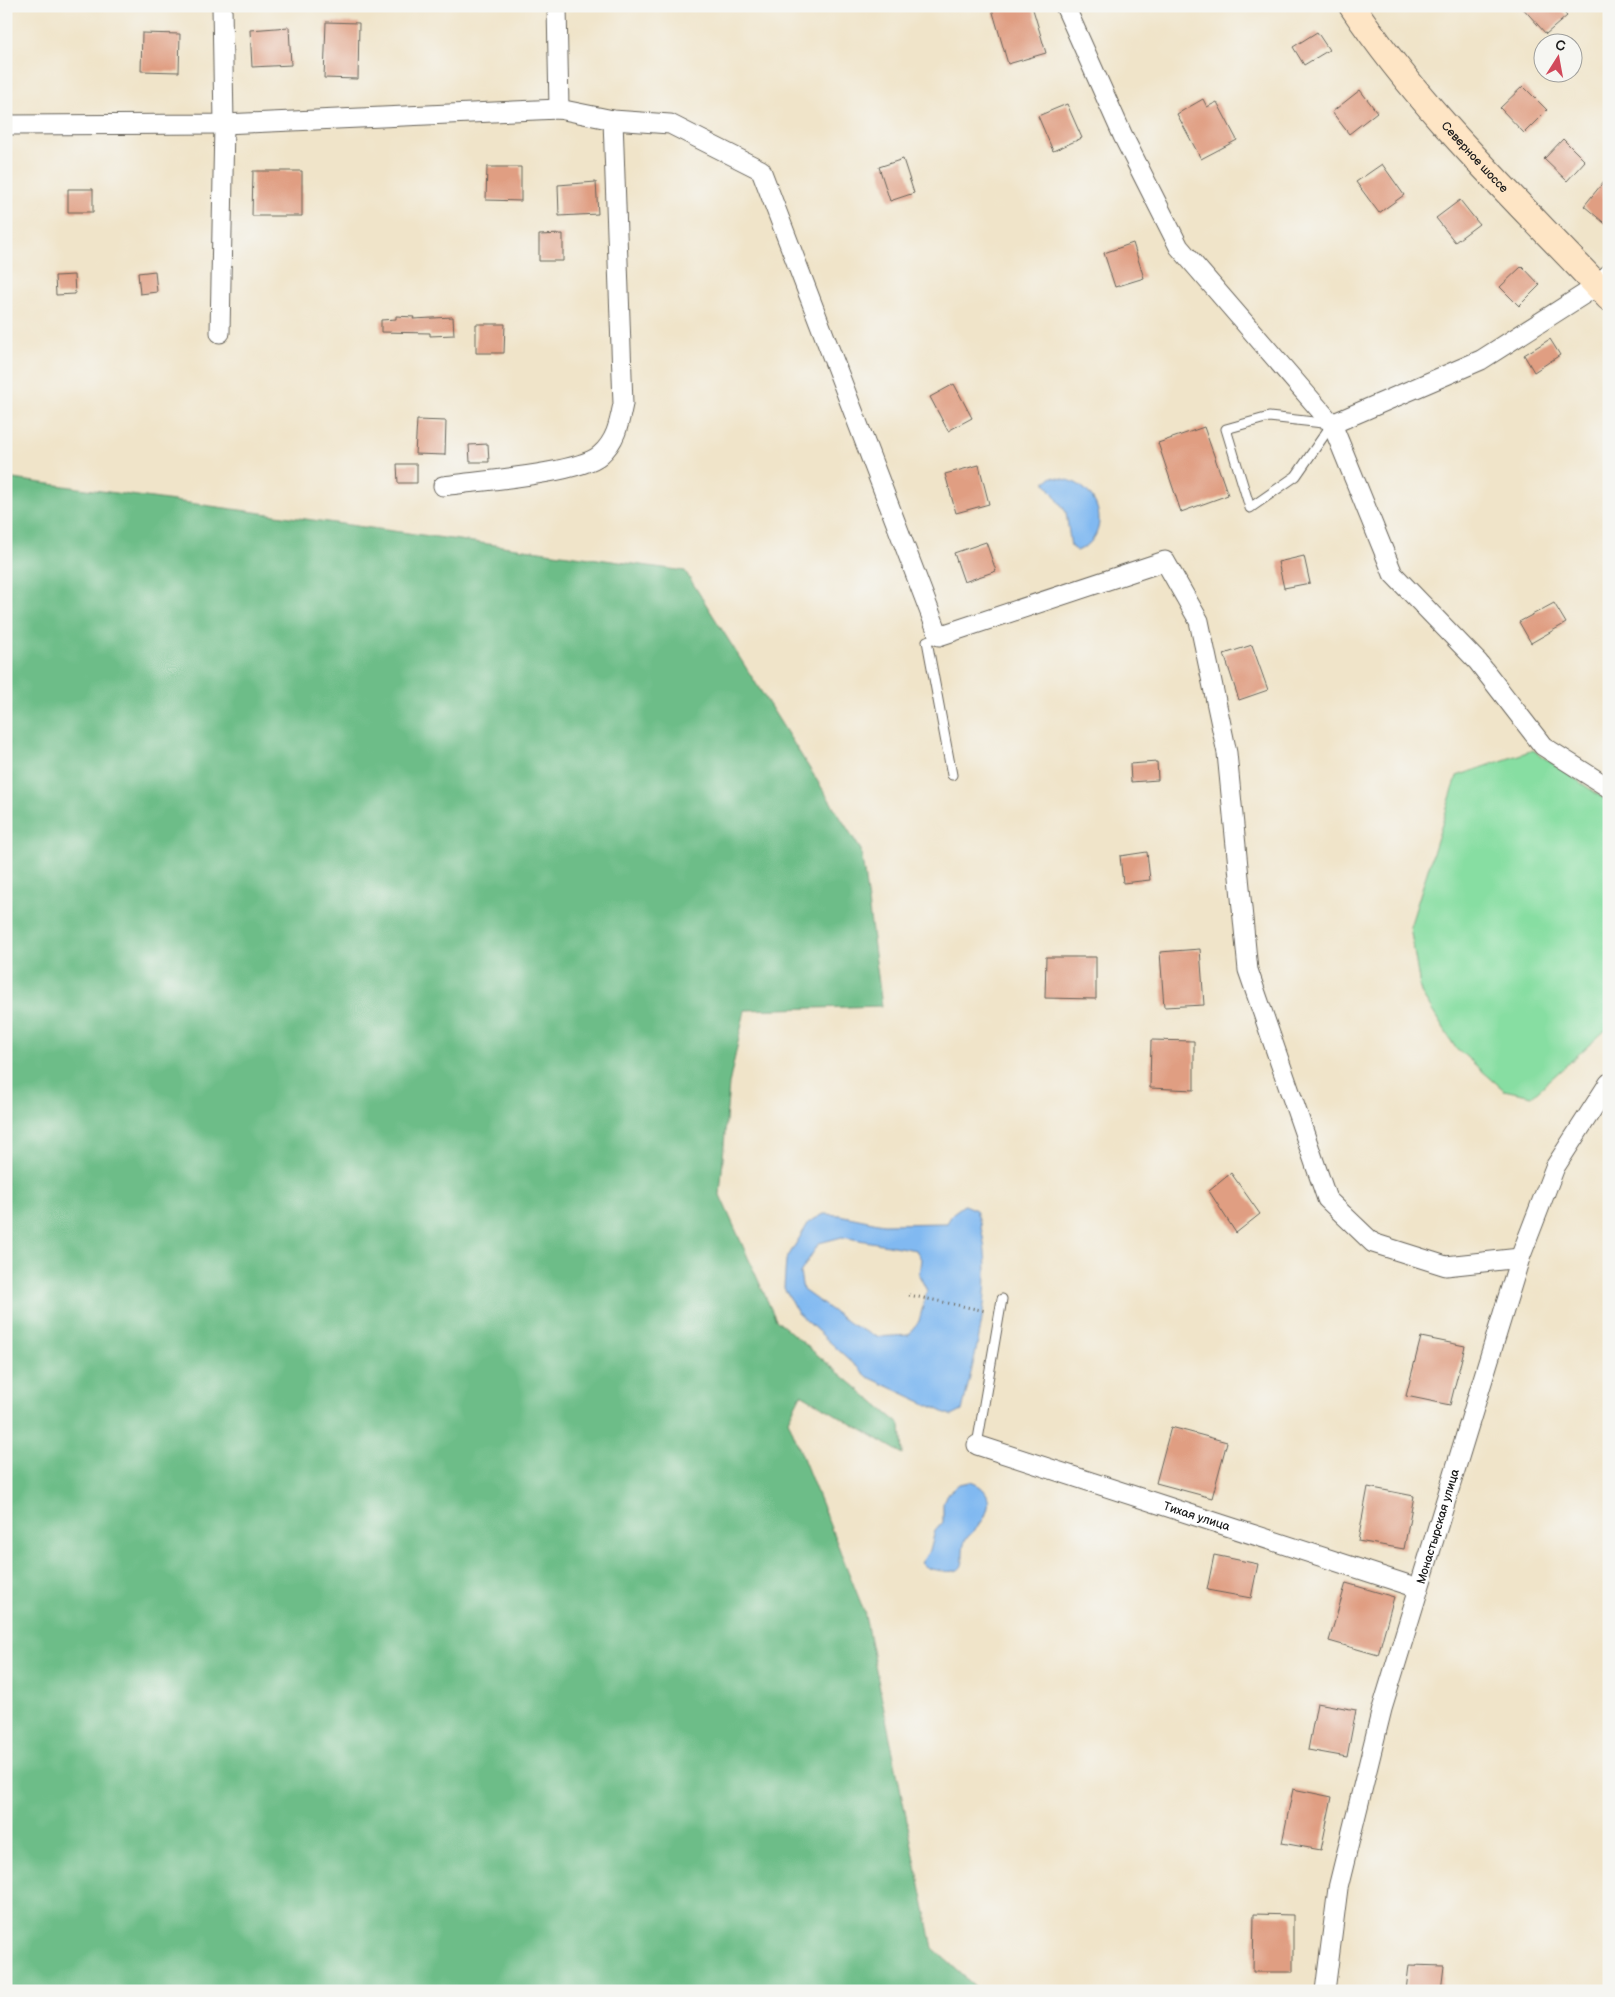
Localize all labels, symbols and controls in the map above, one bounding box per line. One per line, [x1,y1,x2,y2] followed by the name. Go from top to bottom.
[1532,32,1582,82] north arrow
[1554,36,1567,55] text: С
[1438,118,1512,196] street label: Северное шоссе
[1413,1467,1462,1586] street label: Монастырская улица
[1161,1498,1232,1534] street label: Тихая улица

